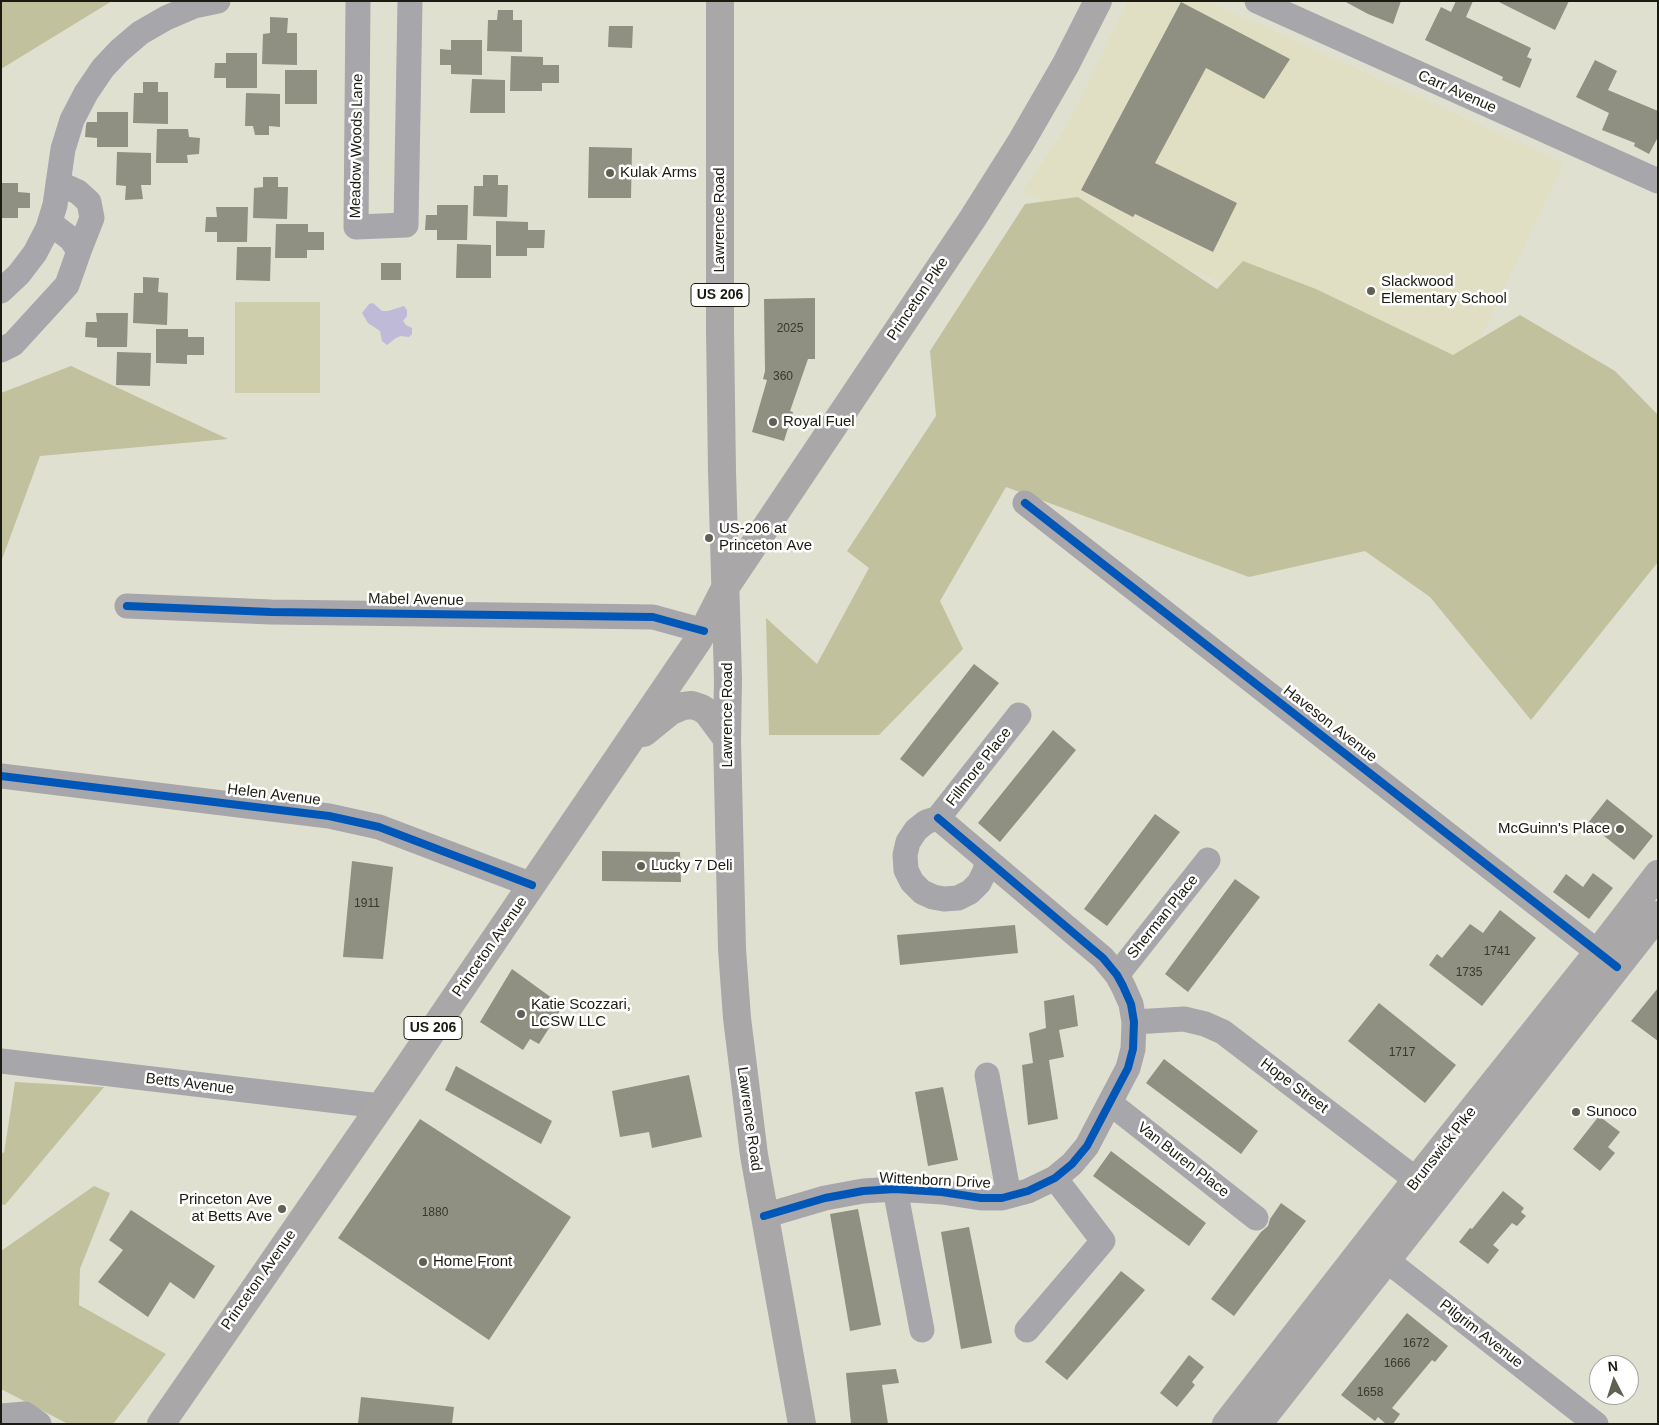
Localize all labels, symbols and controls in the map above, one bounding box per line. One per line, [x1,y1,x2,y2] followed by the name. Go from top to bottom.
[1415,67,1499,117] street label: Carr Avenue
[347,73,367,219] street label: Meadow Woods Lane
[620,164,697,182] place label: Kulak Arms
[604,167,616,179] marker: Kulak Arms
[711,167,729,273] street label: Lawrence Road
[883,254,953,344] street label: Princeton Pike
[1381,273,1507,308] place label: Slackwood Elementary School
[691,284,749,306] road number: US 206
[1365,285,1377,297] marker: Slackwood Elementary School
[777,322,803,336] house number: 2025
[773,370,793,384] house number: 360
[783,413,855,431] place label: Royal Fuel
[767,416,779,428] marker: Royal Fuel
[719,520,812,555] place label: US-206 at Princeton Ave
[703,532,715,544] marker: US-206 at Princeton Ave
[368,590,464,610] street label: Mabel Avenue
[719,662,737,768] street label: Lawrence Road
[1280,682,1380,766] street label: Haveson Avenue
[943,724,1015,810] street label: Fillmore Place
[226,780,322,810] street label: Helen Avenue
[1498,820,1610,838] place label: McGuinn's Place
[1614,823,1626,835] marker: McGuinn's Place
[651,857,733,875] place label: Lucky 7 Deli
[635,860,647,872] marker: Lucky 7 Deli
[1124,871,1202,963] street label: Sherman Place
[449,893,531,1001] street label: Princeton Avenue
[354,897,380,911] house number: 1911
[1484,945,1510,959] house number: 1741
[1456,966,1482,980] house number: 1735
[531,996,631,1031] place label: Katie Scozzari, LCSW LLC
[515,1008,527,1020] marker: Katie Scozzari, LCSW LLC
[404,1016,462,1040] road number: US 206
[1389,1046,1415,1060] house number: 1717
[1257,1055,1331,1117] street label: Hope Street
[733,1066,765,1172] street label: Lawrence Road
[145,1070,235,1098] street label: Betts Avenue
[1404,1103,1480,1195] street label: Brunswick Pike
[1586,1103,1637,1121] place label: Sunoco
[1570,1106,1582,1118] marker: Sunoco
[1134,1119,1232,1201] street label: Van Buren Place
[879,1169,991,1193] street label: Wittenborn Drive
[179,1191,272,1226] place label: Princeton Ave at Betts Ave
[276,1203,288,1215] marker: Princeton Ave at Betts Ave
[422,1206,448,1220] house number: 1880
[218,1226,300,1334] street label: Princeton Avenue
[433,1253,512,1271] place label: Home Front
[417,1256,429,1268] marker: Home Front
[1436,1296,1526,1372] street label: Pilgrim Avenue
[1403,1337,1429,1351] house number: 1672
[1589,1355,1639,1405] north arrow
[1384,1357,1410,1371] house number: 1666
[1607,1358,1619,1374] text: N
[1357,1386,1383,1400] house number: 1658

